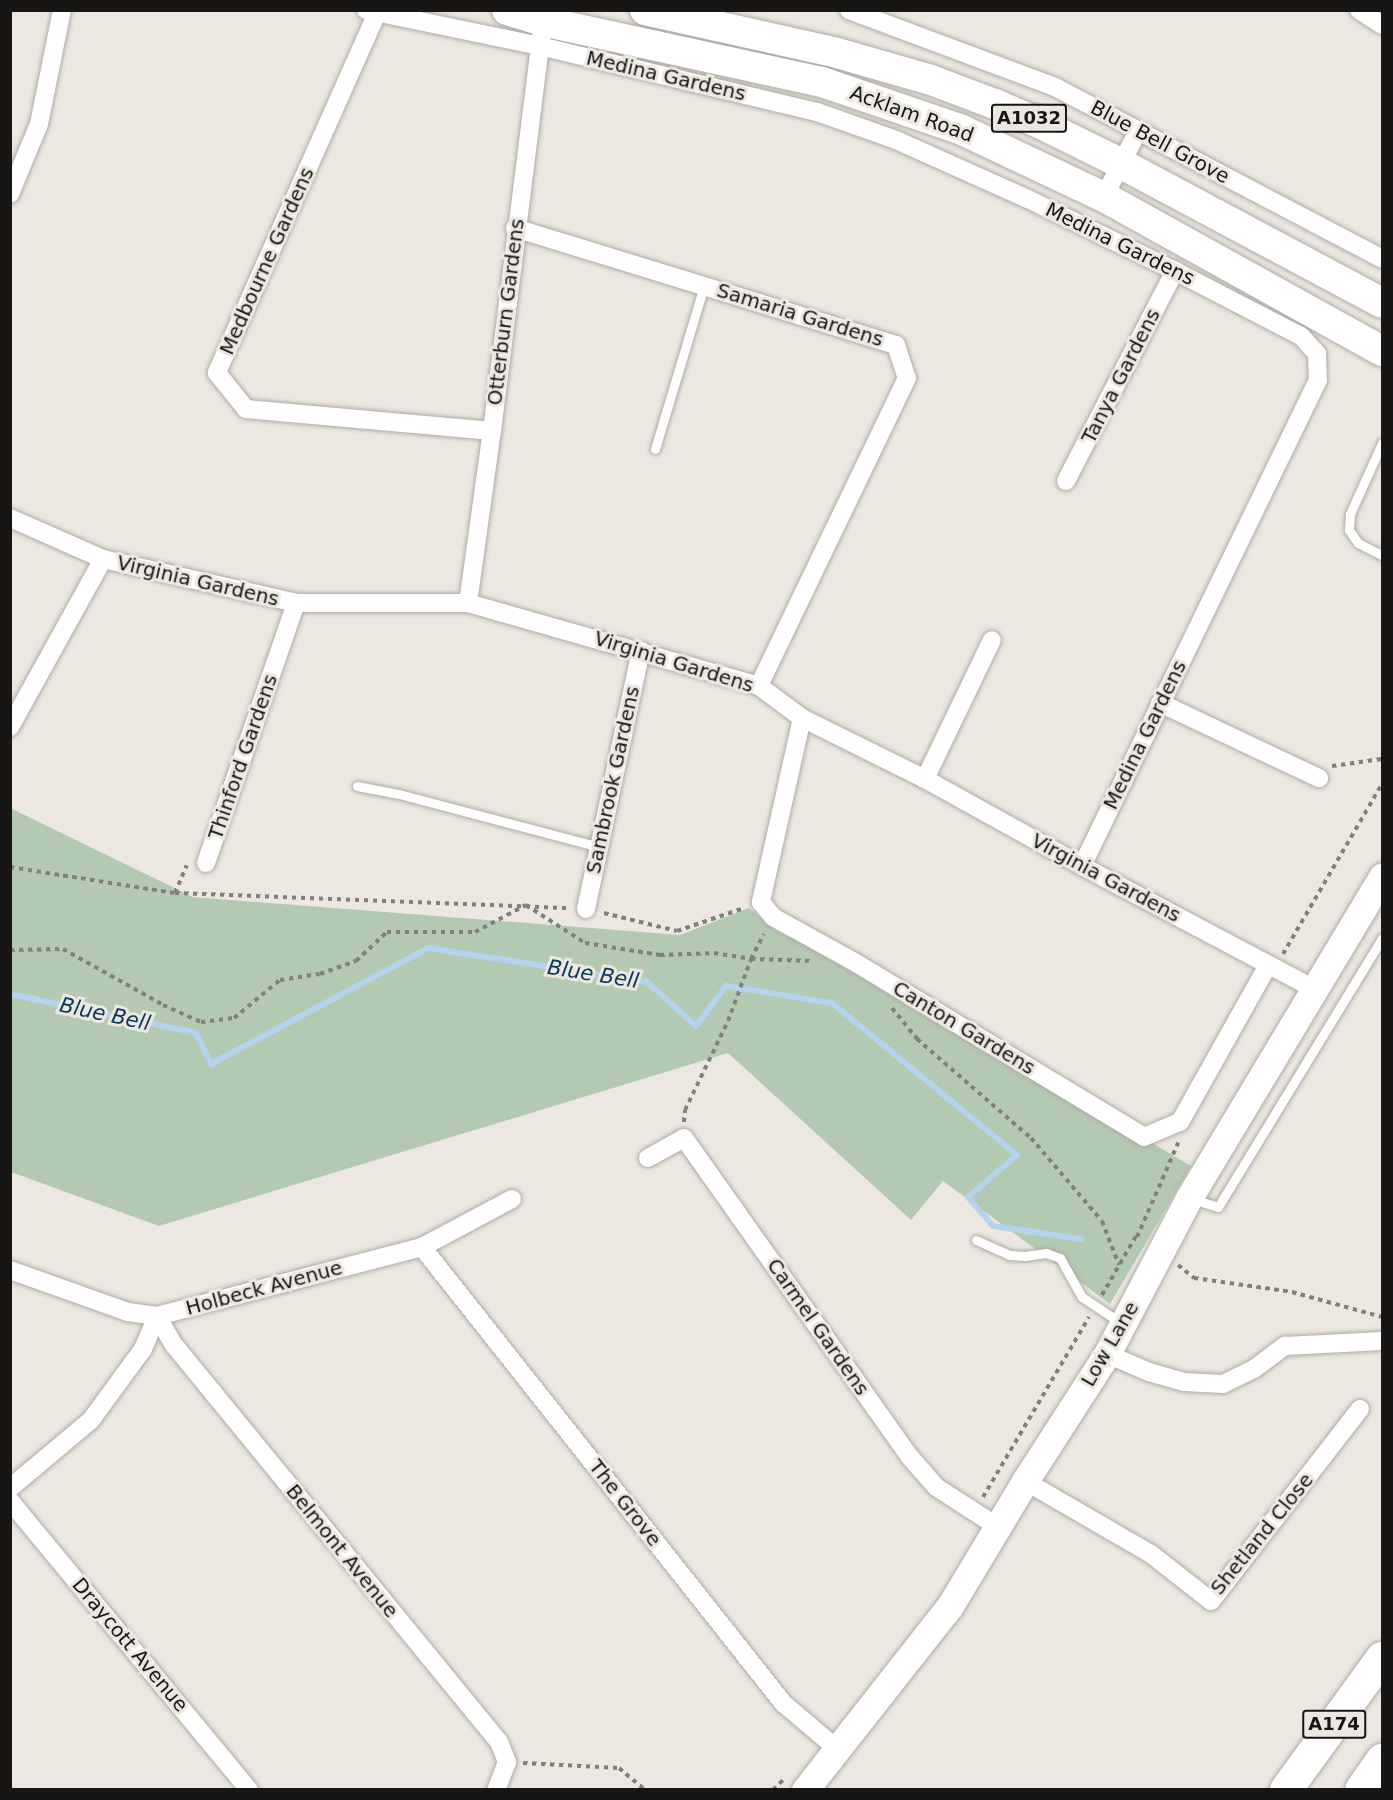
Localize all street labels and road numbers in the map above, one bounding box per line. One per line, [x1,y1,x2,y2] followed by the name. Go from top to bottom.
[584,46,748,106] street label: Medina Gardens
[847,81,977,147] street label: Acklam Road
[1086,95,1234,189] street label: Blue Bell Grove
[990,103,1068,133] road number: A1032
[215,163,319,359] street label: Medbourne Gardens
[1042,198,1198,290] street label: Medina Gardens
[483,217,529,407] street label: Otterburn Gardens
[714,278,886,352] street label: Samaria Gardens
[1077,305,1165,447] street label: Tanya Gardens
[115,551,281,611] street label: Virginia Gardens
[591,626,757,698] street label: Virginia Gardens
[1099,657,1191,813] street label: Medina Gardens
[203,671,283,843] street label: Thinford Gardens
[581,684,645,876] street label: Sambrook Gardens
[1027,829,1185,927] street label: Virginia Gardens
[889,976,1039,1080] street label: Canton Gardens
[762,1254,874,1400] street label: Carmel Gardens
[183,1256,345,1320] street label: Holbeck Avenue
[1076,1297,1144,1391] street label: Low Lane
[584,1455,666,1551] street label: The Grove
[1206,1468,1318,1600] street label: Shetland Close
[281,1480,403,1622] street label: Belmont Avenue
[67,1573,193,1717] street label: Draycott Avenue
[1301,1709,1367,1739] road number: A174

